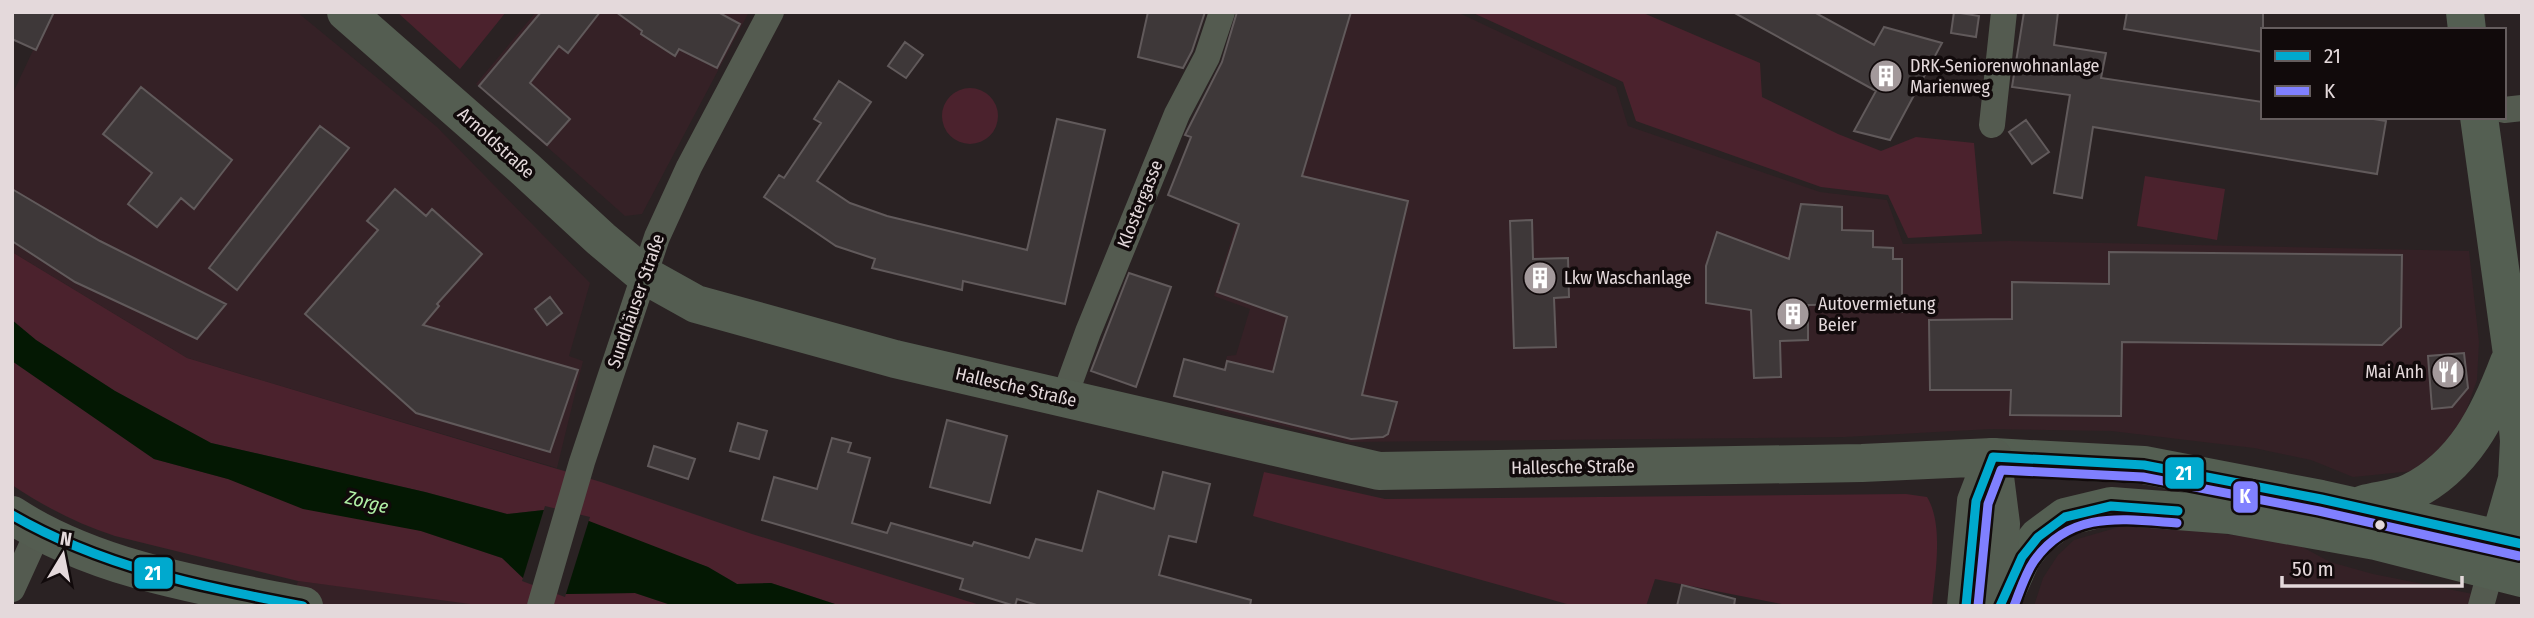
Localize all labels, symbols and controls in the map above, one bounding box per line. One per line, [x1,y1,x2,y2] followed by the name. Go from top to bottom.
[2261,28,2506,119] legend
[2324,43,2341,69] text: 21
[1910,55,2100,98] place label: DRK-Seniorenwohnanlage Marienweg
[1867,57,1905,95] building icon: DRK-Seniorenwohnanlage Marienweg
[2324,78,2336,104] text: K
[453,103,539,183] street label: Arnoldstraße
[1112,157,1168,251] street label: Klostergasse
[603,231,669,371] street label: Sundhäuser Straße
[1521,259,1559,297] building icon: Lkw Waschanlage
[1564,267,1691,289] place label: Lkw Waschanlage
[1818,293,1936,336] place label: Autovermietung Beier
[1774,295,1812,333] building icon: Autovermietung Beier
[2429,353,2467,391] restaurant icon: Mai Anh
[2365,361,2424,383] place label: Mai Anh
[953,362,1079,412] street label: Hallesche Straße
[1511,455,1635,479] street label: Hallesche Straße
[2164,456,2205,490] line badge: 21
[2175,462,2192,485] text: 21
[2232,480,2259,514] line badge: K
[342,485,391,518] water label: Zorge
[2239,485,2251,508] text: K
[2373,518,2387,532] unlabelled marker
[28,520,98,590] north arrow
[58,526,73,551] text: N
[2282,544,2462,588] scale bar
[133,556,174,590] line badge: 21
[2292,556,2334,582] text: 50 m
[144,562,161,585] text: 21

